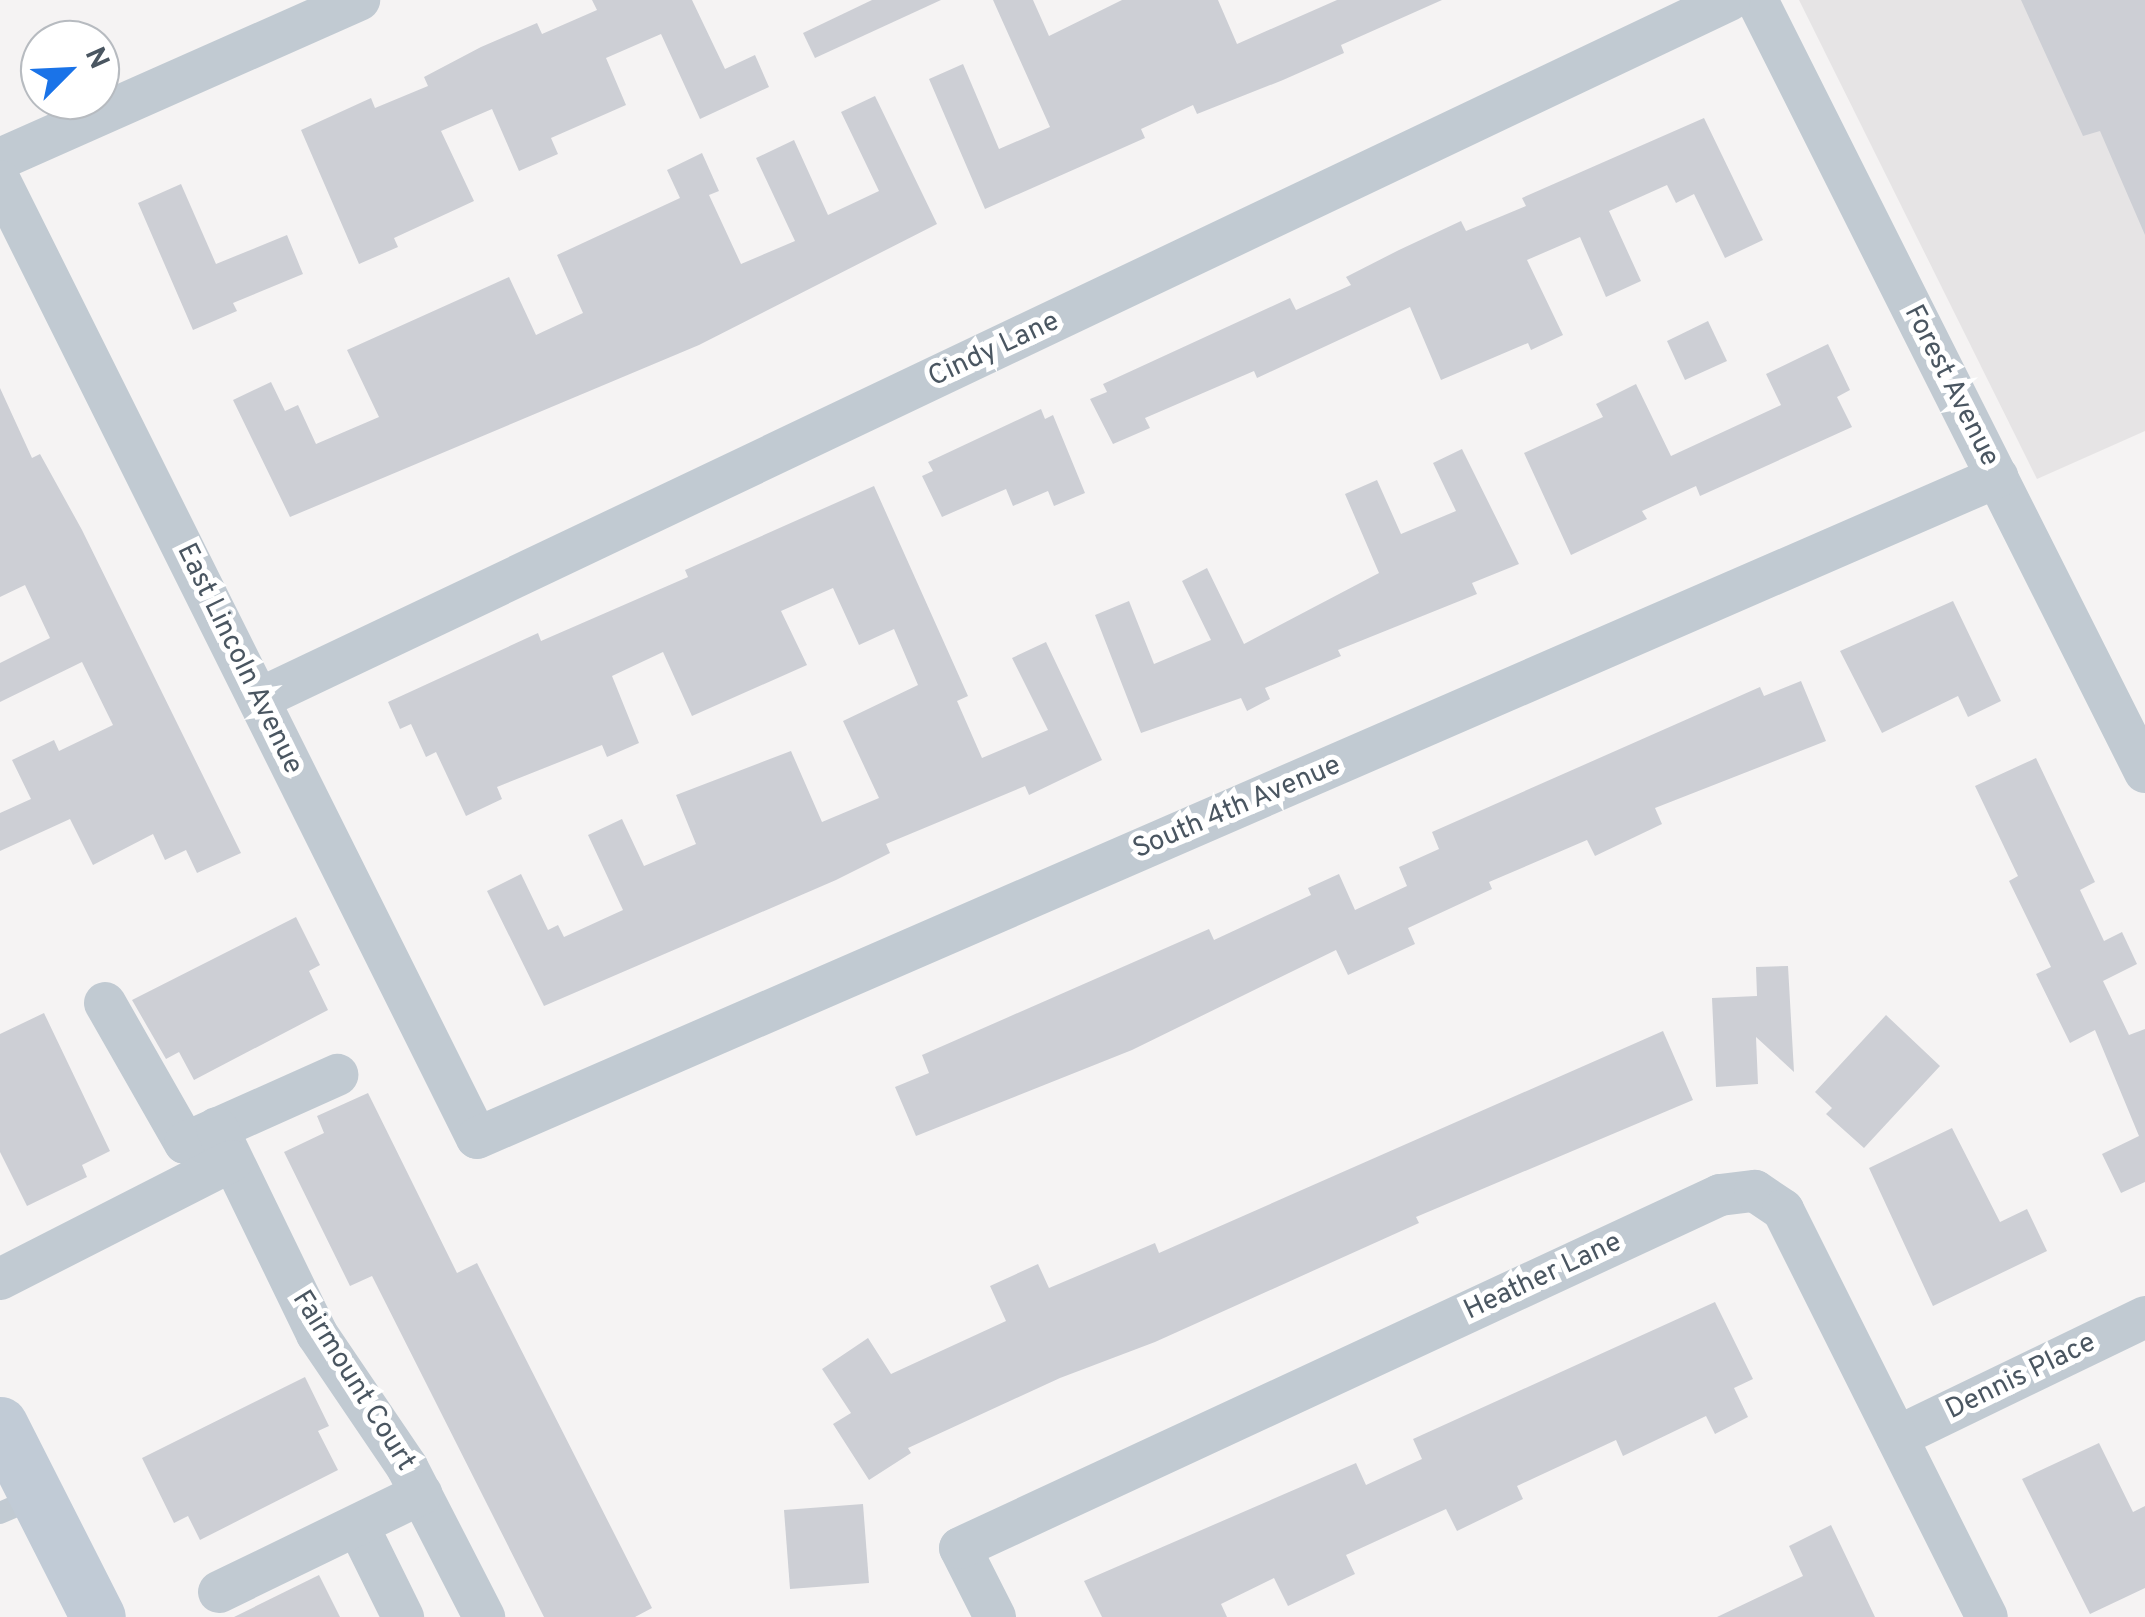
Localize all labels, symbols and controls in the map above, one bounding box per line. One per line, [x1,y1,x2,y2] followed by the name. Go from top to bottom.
[20,20,120,120] north arrow
[75,42,116,75] text: N
[1896,299,2006,473] street label: Forest Avenue
[923,305,1065,395] street label: Cindy Lane
[168,538,310,780] street label: East Lincoln Avenue
[1128,749,1346,867] street label: South 4th Avenue
[1459,1226,1627,1328] street label: Heather Lane
[284,1285,422,1477] street label: Fairmount Court
[1941,1326,2101,1428] street label: Dennis Place

